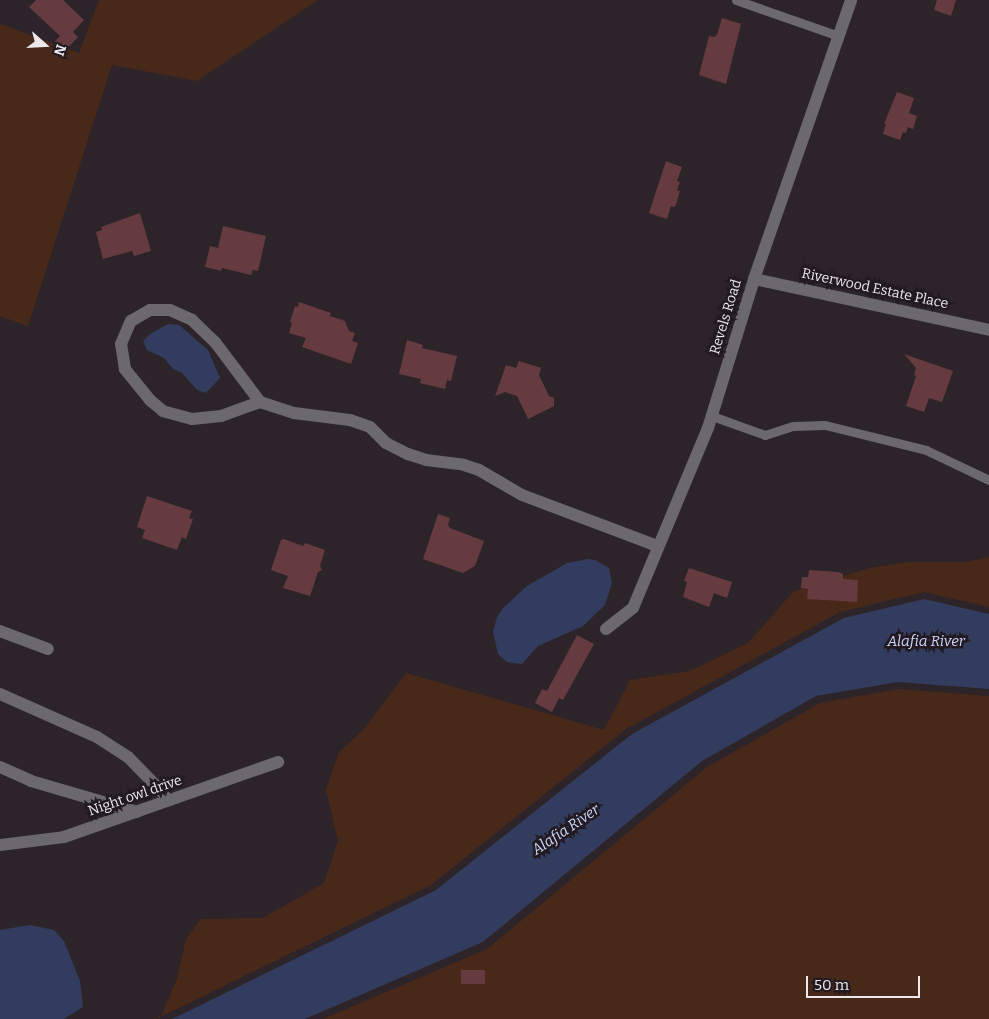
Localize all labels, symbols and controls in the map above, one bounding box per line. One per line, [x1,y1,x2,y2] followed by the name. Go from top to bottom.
[20,20,70,70] north arrow
[50,42,69,58] text: N
[800,265,950,313] street label: Riverwood Estate Place
[707,277,745,357] street label: Revels Road
[887,633,965,651] water label: Alafia River
[86,772,184,820] street label: Night owl drive
[529,801,603,859] water label: Alafia River
[809,966,923,998] scale bar
[814,976,849,994] text: 50 m

